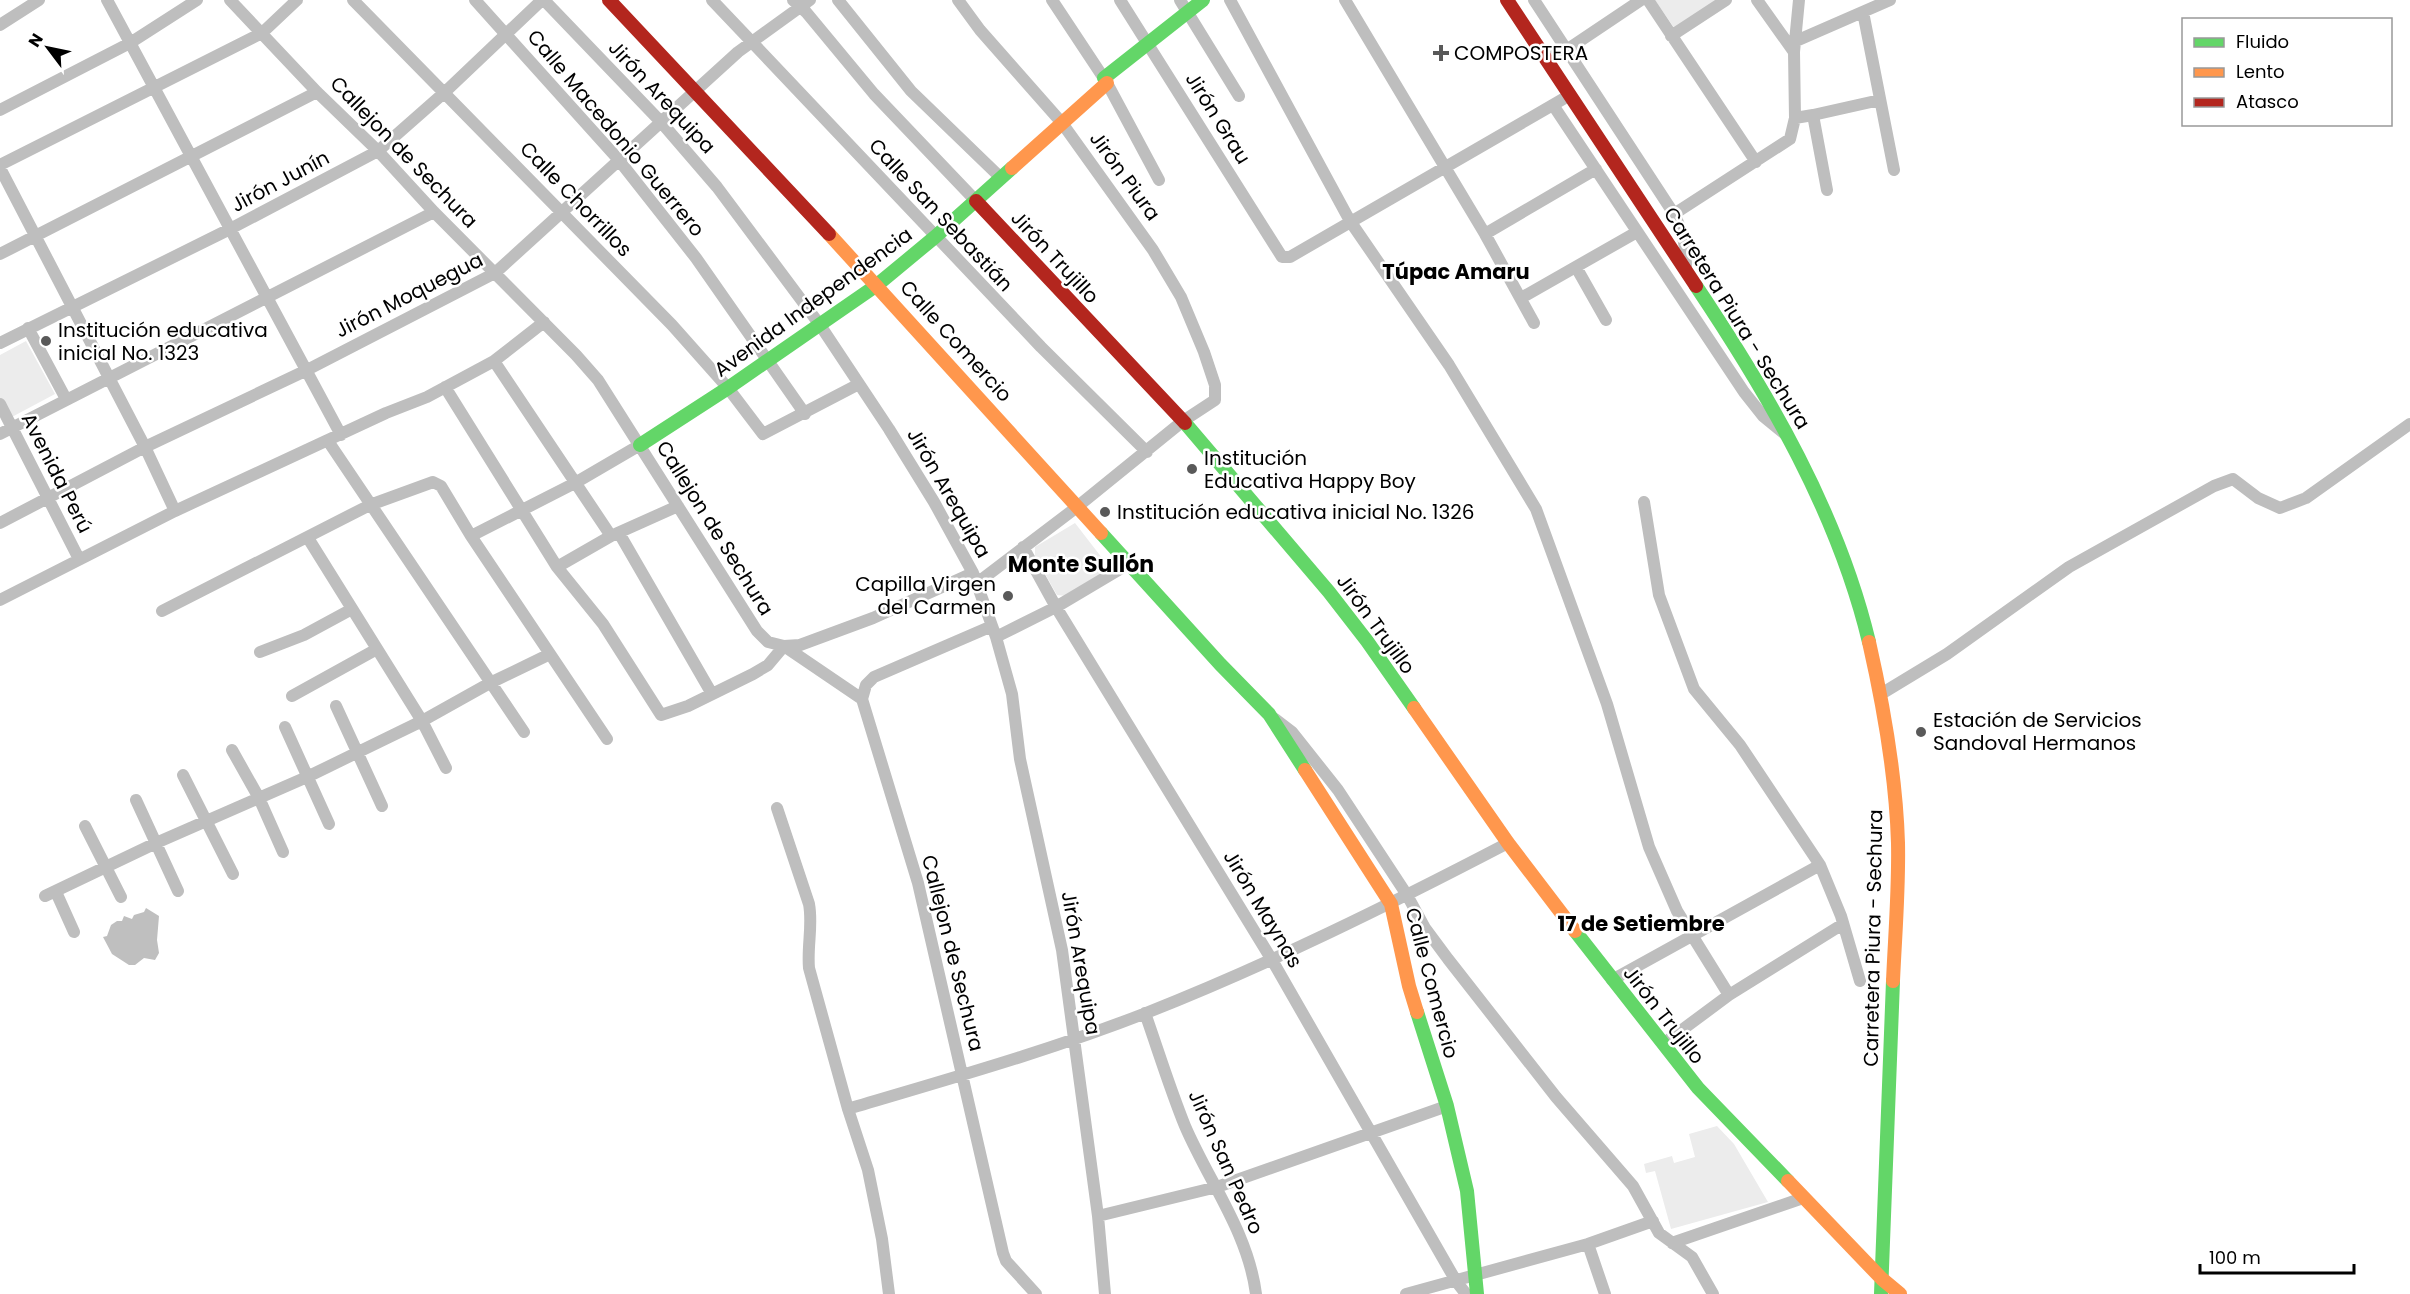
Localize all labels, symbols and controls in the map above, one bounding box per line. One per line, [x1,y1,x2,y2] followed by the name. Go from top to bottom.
[18,18,78,78] north arrow
[2182,18,2392,126] legend
[521,24,711,242] street label: Calle Macedonio Guerrero
[23,29,49,52] text: N
[2236,29,2289,54] text: Fluido
[602,34,722,160] street label: Jirón Arequipa
[1454,39,1588,67] place label: COMPOSTERA
[1432,44,1450,62] marker: COMPOSTERA
[2236,59,2285,84] text: Lento
[1179,67,1257,169] street label: Jirón Grau
[324,70,484,234] street label: Callejon de Sechura
[2236,89,2299,114] text: Atasco
[1083,126,1167,226] street label: Jirón Piura
[863,132,1019,298] street label: Calle San Sebastián
[514,135,638,263] street label: Calle Chorrillos
[226,143,334,219] street label: Jirón Junín
[1657,202,1817,434] street label: Carretera Piura - Sechura
[1005,204,1105,310] street label: Jirón Trujillo
[708,220,918,384] street label: Avenida Independencia
[330,246,488,344] street label: Jirón Moquegua
[1382,257,1530,286] district label: Túpac Amaru
[894,274,1018,408] street label: Calle Comercio
[58,316,268,367] place label: Institución educativa inicial No. 1323
[39,334,53,348] marker: Institución educativa inicial No. 1323
[15,408,99,538] street label: Avenida Perú
[900,423,998,563] street label: Jirón Arequipa
[650,435,780,621] street label: Callejon de Sechura
[1204,444,1416,495] place label: Institución Educativa Happy Boy
[1185,462,1199,476] marker: Institución Educativa Happy Boy
[1117,498,1474,526] place label: Institución educativa inicial No. 1326
[1098,505,1112,519] marker: Institución educativa inicial No. 1326
[1008,549,1154,580] district label: Monte Sullón
[1330,568,1422,680] street label: Jirón Trujillo
[855,570,996,621] place label: Capilla Virgen del Carmen
[1001,589,1015,603] marker: Capilla Virgen del Carmen
[1933,706,2142,757] place label: Estación de Servicios Sandoval Hermanos
[1914,725,1928,739] marker: Estación de Servicios Sandoval Hermanos
[1857,809,1889,1067] street label: Carretera Piura - Sechura
[1217,845,1309,973] street label: Jirón Maynas
[915,852,991,1054] street label: Callejon de Sechura
[1055,889,1107,1037] street label: Jirón Arequipa
[1398,904,1466,1062] street label: Calle Comercio
[1557,909,1725,938] district label: 17 de Setiembre
[1617,960,1711,1070] street label: Jirón Trujillo
[1182,1085,1270,1239] street label: Jirón San Pedro
[2200,1237,2354,1275] scale bar
[2209,1245,2261,1270] text: 100 m

